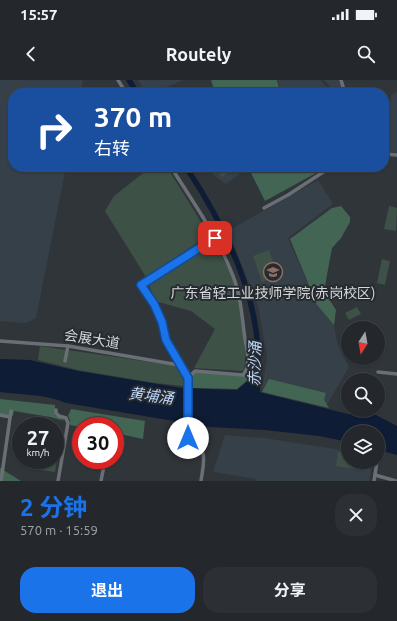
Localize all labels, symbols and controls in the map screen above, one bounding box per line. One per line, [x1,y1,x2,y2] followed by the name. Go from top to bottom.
[20,6,58,23] text: 15:57
[20,43,42,65] icon: back
[355,43,377,65] icon: search
[166,44,231,64] text: Routely
[94,101,172,132] text: 370 m
[28,104,80,156] icon: right
[94,138,130,158] text: 右转
[198,221,232,255] pin
[204,227,226,249] icon: arrive
[262,261,284,283] school or university icon: 广东省轻工业技师学院(赤岗校区)
[171,285,375,301] place label: 广东省轻工业技师学院(赤岗校区)
[341,321,385,365] north arrow
[341,321,385,469] map controls
[63,327,121,351] street label: 会展大道
[246,339,263,387] water label: 赤沙涌
[341,373,385,417] button: search
[128,384,176,407] water label: 黄埔涌
[72,417,124,469] speed limit sign: 30
[167,417,209,459] position arrow
[341,425,385,469] button: layers
[27,426,49,449] text: 27
[26,447,50,458] text: km/h
[20,494,87,521] text: 2 分钟
[335,494,377,536] button: close
[20,523,98,537] text: 570 m · 15:59
[20,567,195,613] button: 退出
[203,567,377,613] button: 分享

